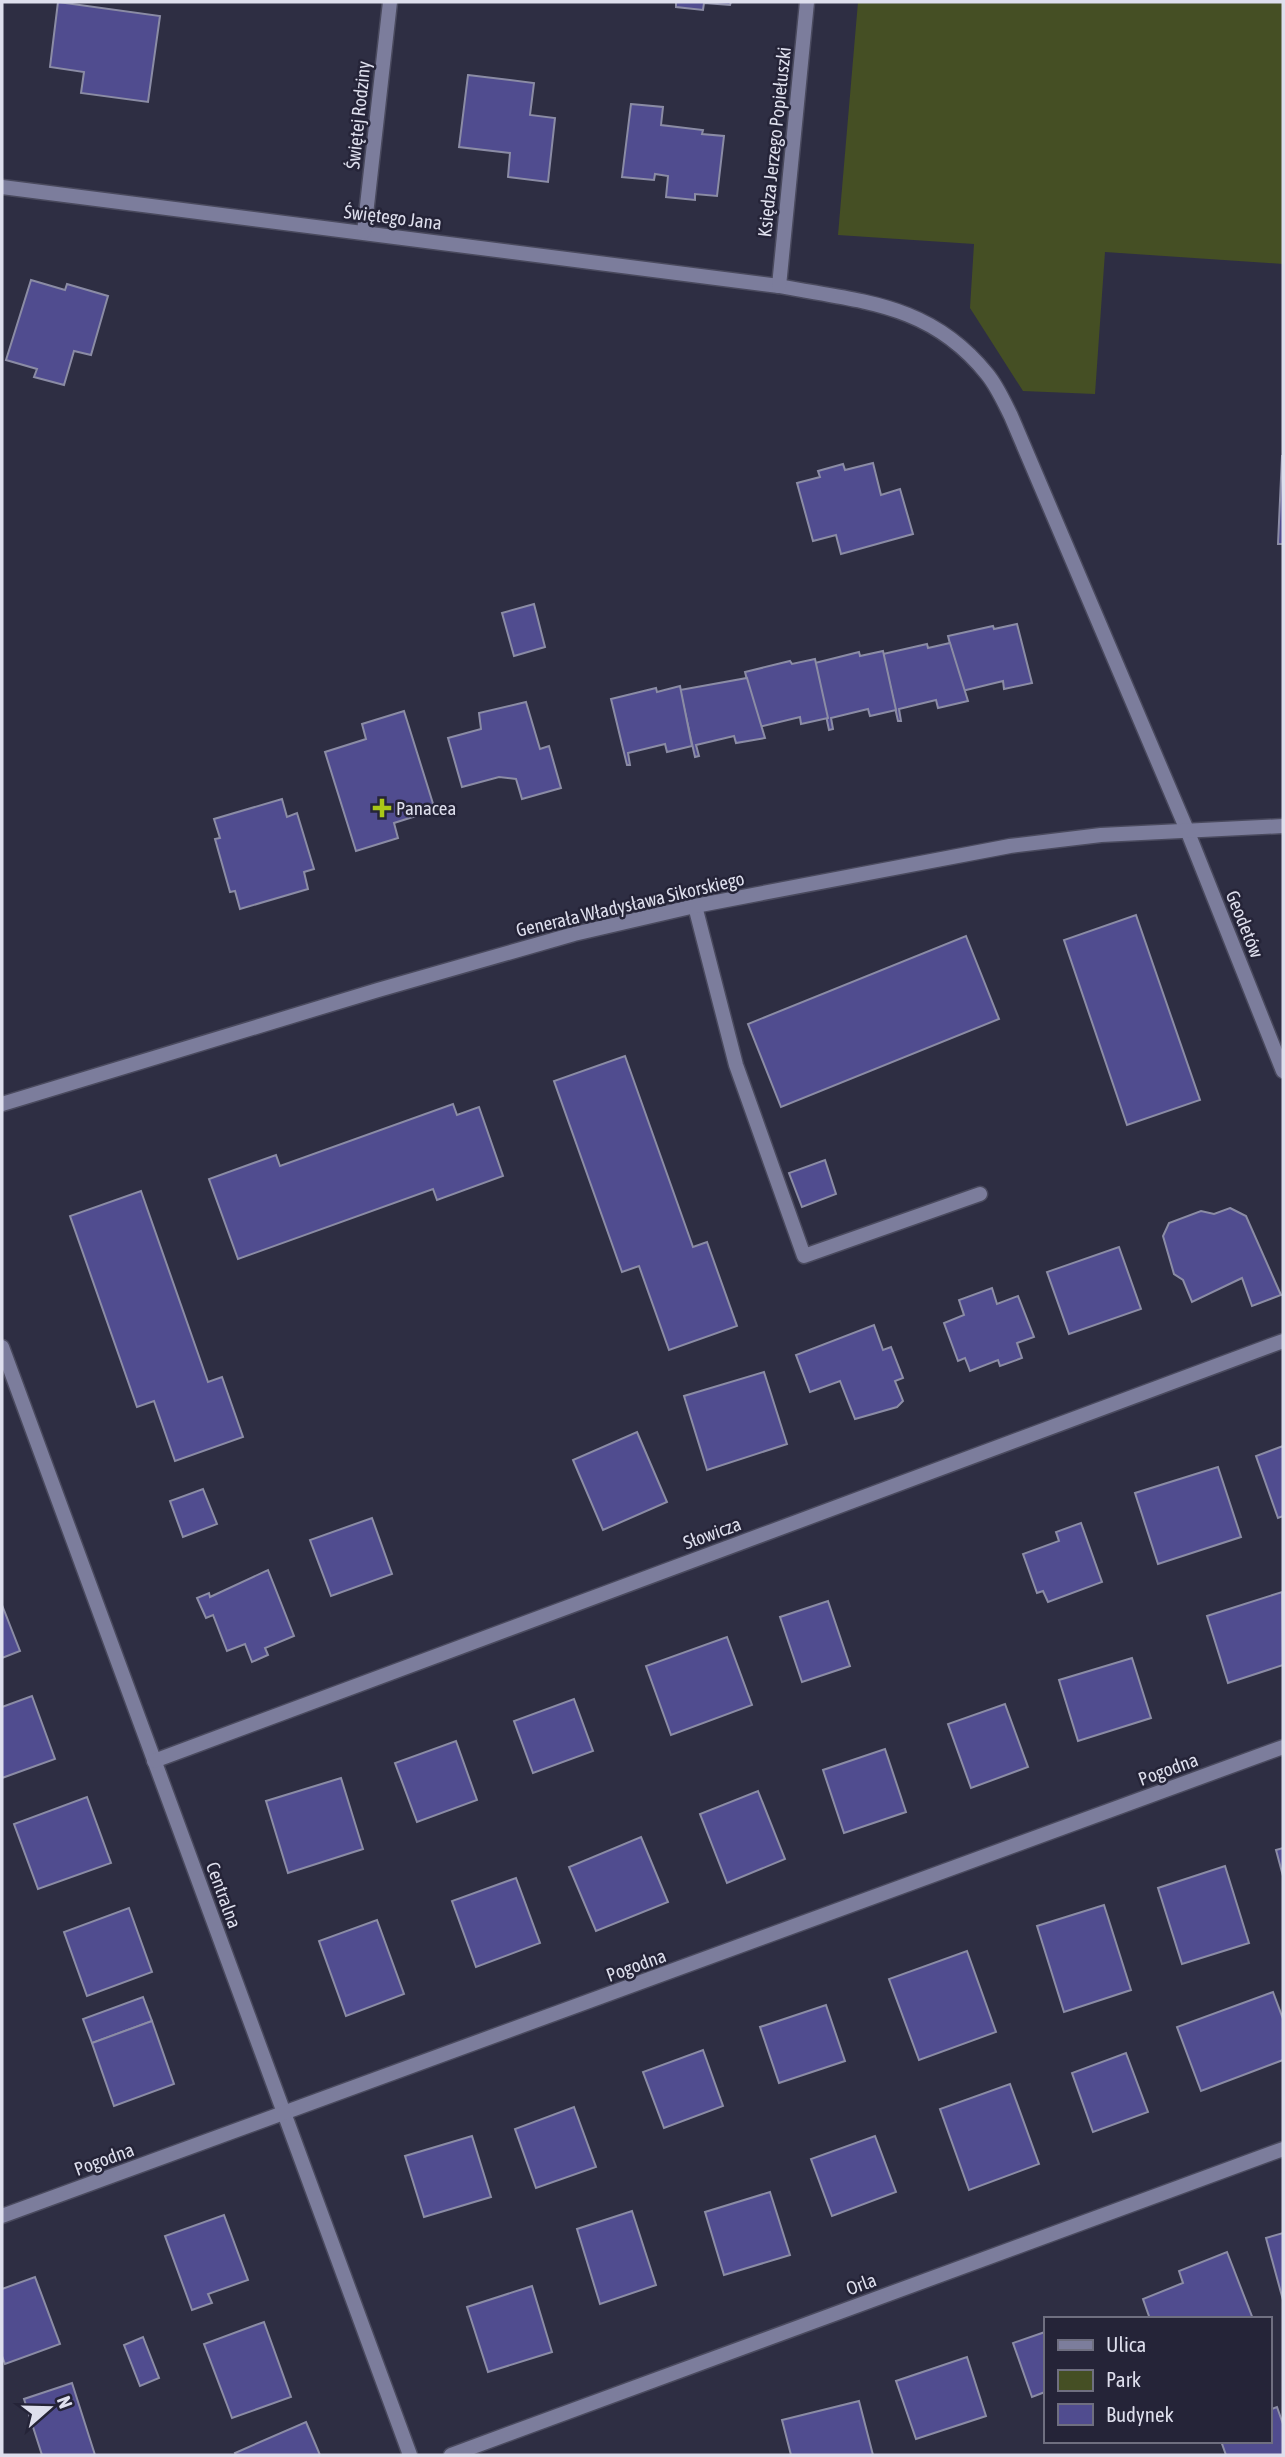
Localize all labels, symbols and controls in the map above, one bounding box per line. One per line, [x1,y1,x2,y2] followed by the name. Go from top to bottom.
[753,46,795,238] street label: Księdza Jerzego Popiełuszki
[341,60,375,170] street label: Świętej Rodziny
[343,200,443,234] street label: Świętego Jana
[396,797,456,819] place label: Panacea
[374,800,390,816] marker: Panacea
[514,867,746,941] street label: Generała Władysława Sikorskiego
[1222,887,1269,961] street label: Geodetów
[680,1512,744,1554] street label: Słowicza
[1135,1748,1201,1790] street label: Pogodna
[202,1859,246,1931] street label: Centralna
[603,1944,669,1986] street label: Pogodna
[71,2138,137,2180] street label: Pogodna
[843,2268,879,2300] street label: Orla
[1044,2317,1271,2443] legend
[1106,2332,1146,2356] text: Ulica
[1106,2367,1141,2391] text: Park
[14,2373,84,2443] north arrow
[53,2393,77,2411] text: N
[1106,2402,1174,2426] text: Budynek

